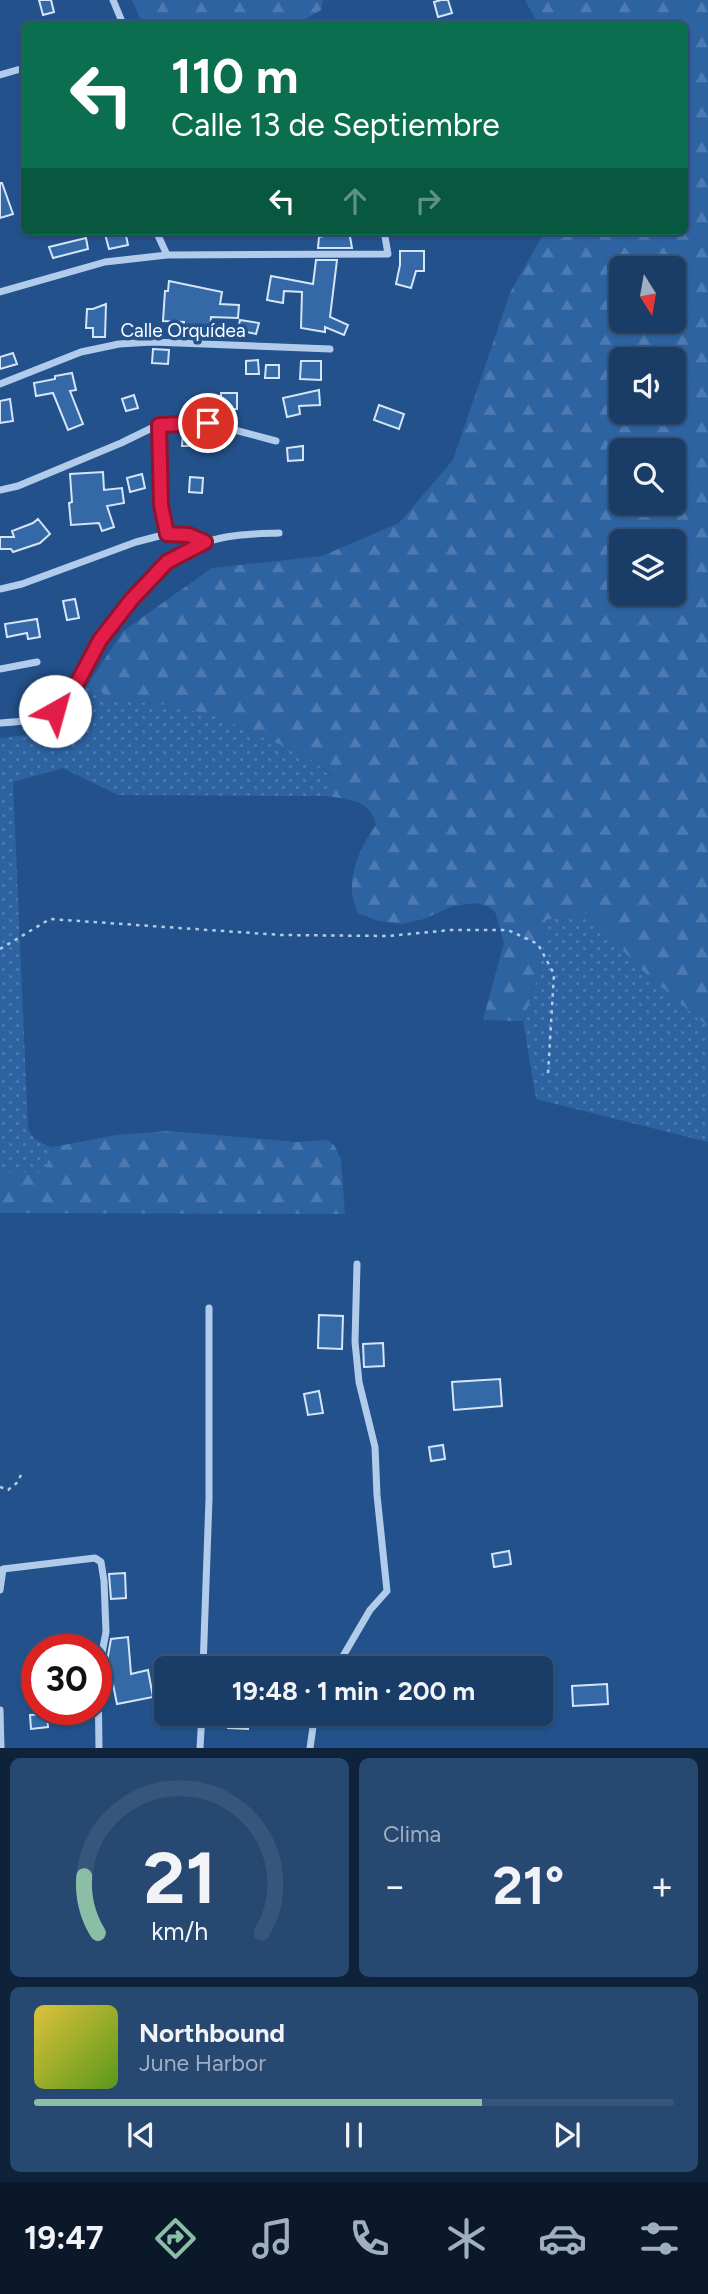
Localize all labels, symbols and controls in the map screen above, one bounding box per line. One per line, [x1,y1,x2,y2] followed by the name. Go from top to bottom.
[171,46,299,105] text: 110 m
[56,49,147,140] icon: left
[171,106,500,144] text: Calle 13 de Septiembre
[263,182,301,220] icon: left
[336,182,374,220] icon: ahead
[409,182,447,220] icon: right
[609,256,686,332] north arrow
[609,256,686,606] map controls
[120,319,246,342] street label: Calle Orquídea
[609,347,686,424] button: sound
[178,393,238,453] pin
[189,404,227,442] icon: arrive
[609,438,686,515] button: search
[609,529,686,606] button: layers
[18,674,92,748] position arrow
[21,1634,112,1725] speed limit sign: 30
[232,1675,475,1707] text: 19:48 · 1 min · 200 m
[383,1820,441,1848] text: Clima
[143,1835,216,1922] text: 21
[493,1855,564,1917] text: 21°
[383,1863,407,1909] text: −
[650,1863,674,1909] text: +
[151,1916,208,1946] text: km/h
[139,2017,285,2049] text: Northbound
[139,2049,266,2077] text: June Harbor
[122,2116,160,2154] icon: previous
[335,2116,373,2154] icon: pause
[548,2116,586,2154] icon: next
[151,2214,200,2263] icon: directions
[248,2214,297,2263] icon: music
[345,2214,394,2263] icon: phone
[442,2214,491,2263] icon: climate
[538,2214,587,2263] icon: car
[635,2214,684,2263] icon: filters
[24,2219,104,2257] text: 19:47

